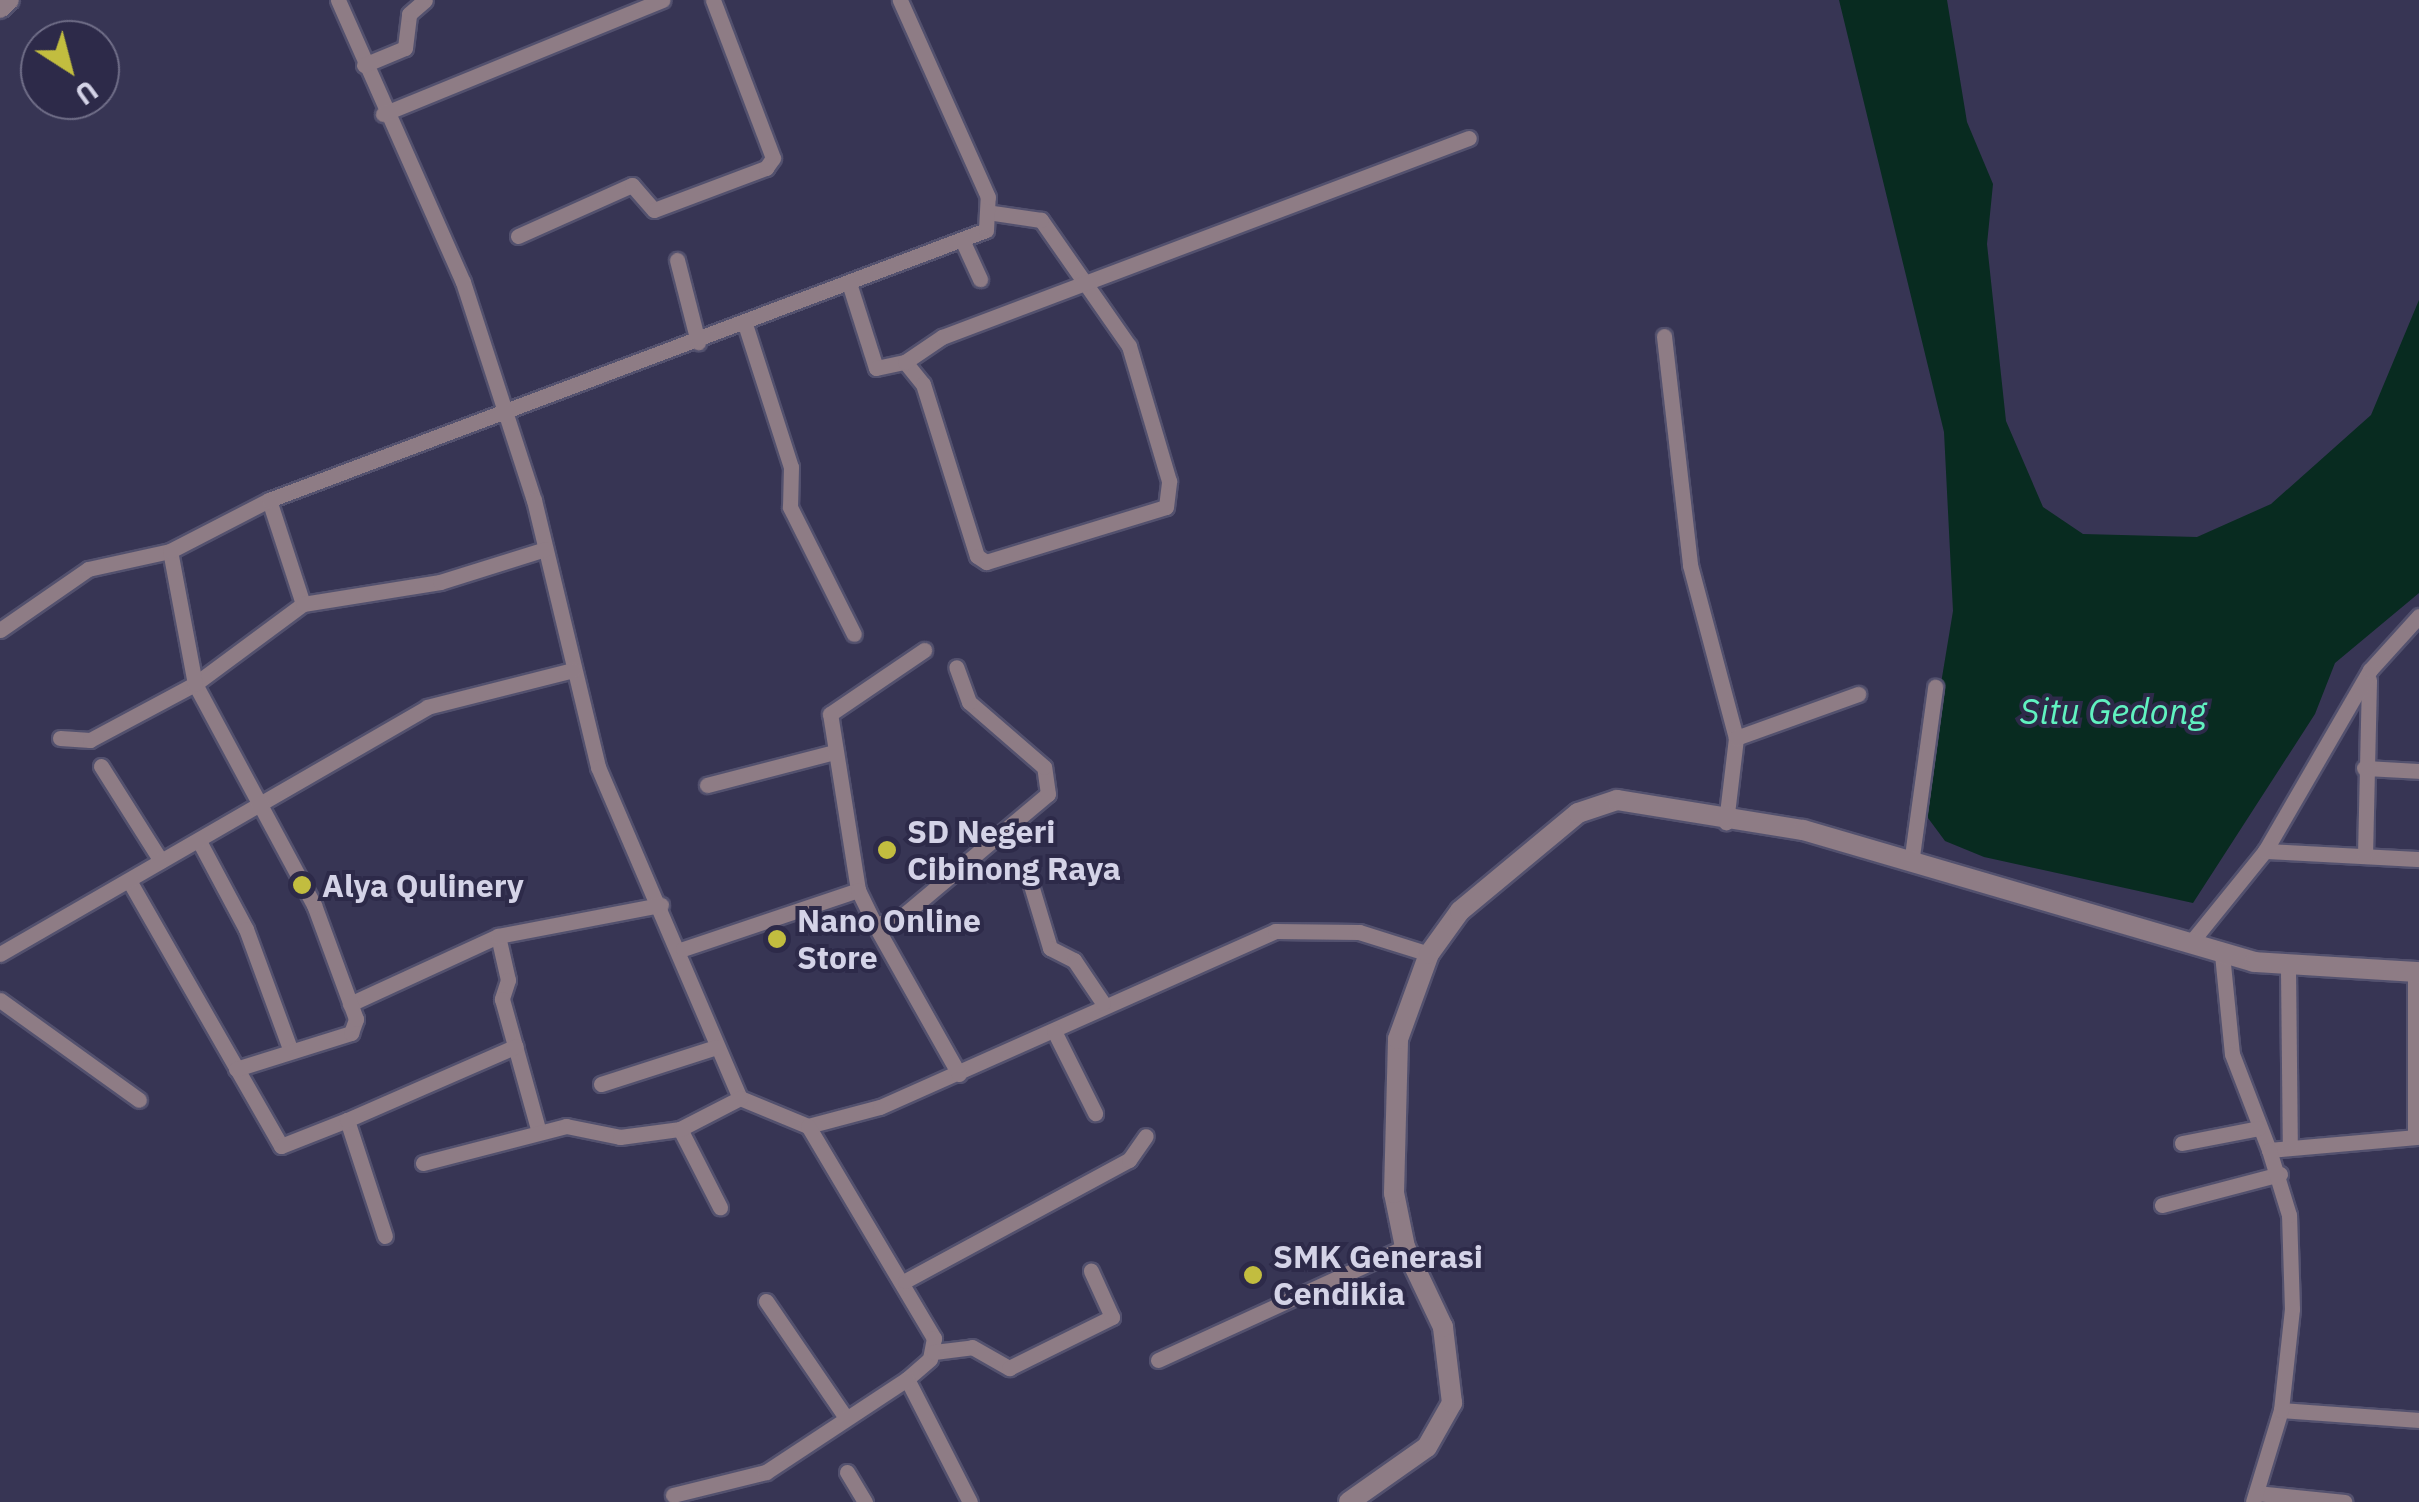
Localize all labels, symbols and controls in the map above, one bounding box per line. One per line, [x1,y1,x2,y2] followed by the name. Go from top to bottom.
[20,20,120,120] north arrow
[68,72,105,114] text: U
[2020,690,2206,732] water label: Situ Gedong
[907,813,1121,888] place label: SD Negeri Cibinong Raya
[876,839,898,861] marker: SD Negeri Cibinong Raya
[322,866,524,904] place label: Alya Qulinery
[291,874,313,896] marker: Alya Qulinery
[797,902,981,977] place label: Nano Online Store
[766,928,788,950] marker: Nano Online Store
[1273,1238,1483,1313] place label: SMK Generasi Cendikia
[1242,1264,1264,1286] marker: SMK Generasi Cendikia

